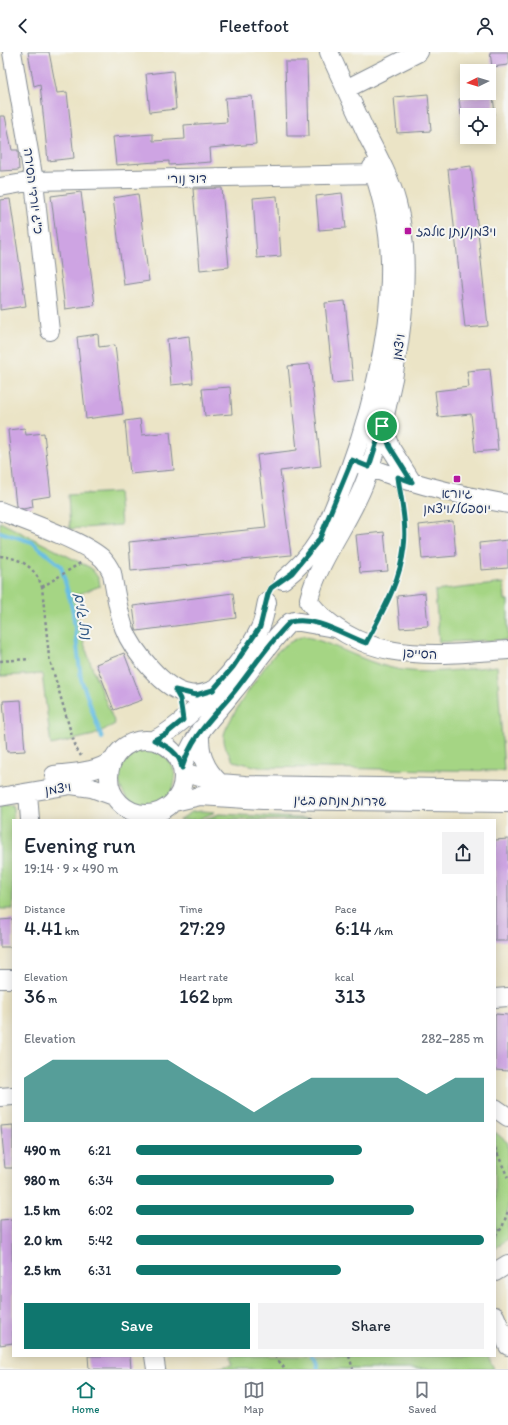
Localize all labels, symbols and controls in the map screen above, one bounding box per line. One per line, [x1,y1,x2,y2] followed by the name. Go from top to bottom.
[12,15,34,37] icon: back
[219,15,289,37] text: Fleetfoot
[474,15,496,37] icon: person
[460,64,496,100] north arrow
[460,64,496,144] map controls
[460,108,496,144] button: locate
[21,147,46,235] street label: כ"ג יורדי הסירה
[167,171,207,186] street label: דוד נורי
[416,224,496,240] place label: ויצמן/נתן אלבז
[403,226,413,236] marker: ויצמן/נתן אלבז
[389,333,409,361] street label: ויצמן
[365,409,399,443] pin
[371,415,393,437] icon: arrive
[452,474,462,484] marker: גיורא יוספטל/ויצמן
[423,486,491,517] place label: גיורא יוספטל/ויצמן
[70,591,95,642] water label: נחל גלים
[402,645,438,663] street label: הסייפן
[44,779,72,799] street label: ויצמן
[294,792,386,809] street label: שדרות מנחם בגין
[24,832,136,859] text: Evening run
[442,832,484,874] button: share
[24,861,118,876] text: 19:14 · 9 × 490 m
[24,903,65,916] text: Distance
[179,903,203,916] text: Time
[335,903,357,916] text: Pace
[24,916,62,940] text: 4.41
[179,916,226,940] text: 27:29
[335,916,371,940] text: 6:14
[62,925,79,938] text: km
[371,925,393,938] text: /km
[24,971,68,984] text: Elevation
[179,971,228,984] text: Heart rate
[335,971,354,984] text: kcal
[24,984,45,1008] text: 36
[179,984,210,1008] text: 162
[335,984,366,1008] text: 313
[45,993,57,1006] text: m
[210,993,233,1006] text: bpm
[24,1031,76,1046] text: Elevation
[421,1031,484,1046] text: 282–285 m
[24,1143,60,1158] text: 490 m
[88,1143,111,1158] text: 6:21
[24,1173,60,1188] text: 980 m
[88,1173,113,1188] text: 6:34
[24,1203,60,1218] text: 1.5 km
[88,1203,113,1218] text: 6:02
[24,1233,62,1248] text: 2.0 km
[88,1233,113,1248] text: 5:42
[24,1263,61,1278] text: 2.5 km
[88,1263,111,1278] text: 6:31
[24,1303,250,1349] button: Save
[258,1303,484,1349] button: Share
[72,1379,99,1416] tab: Home
[243,1379,265,1416] tab: Map
[408,1379,436,1416] tab: Saved

